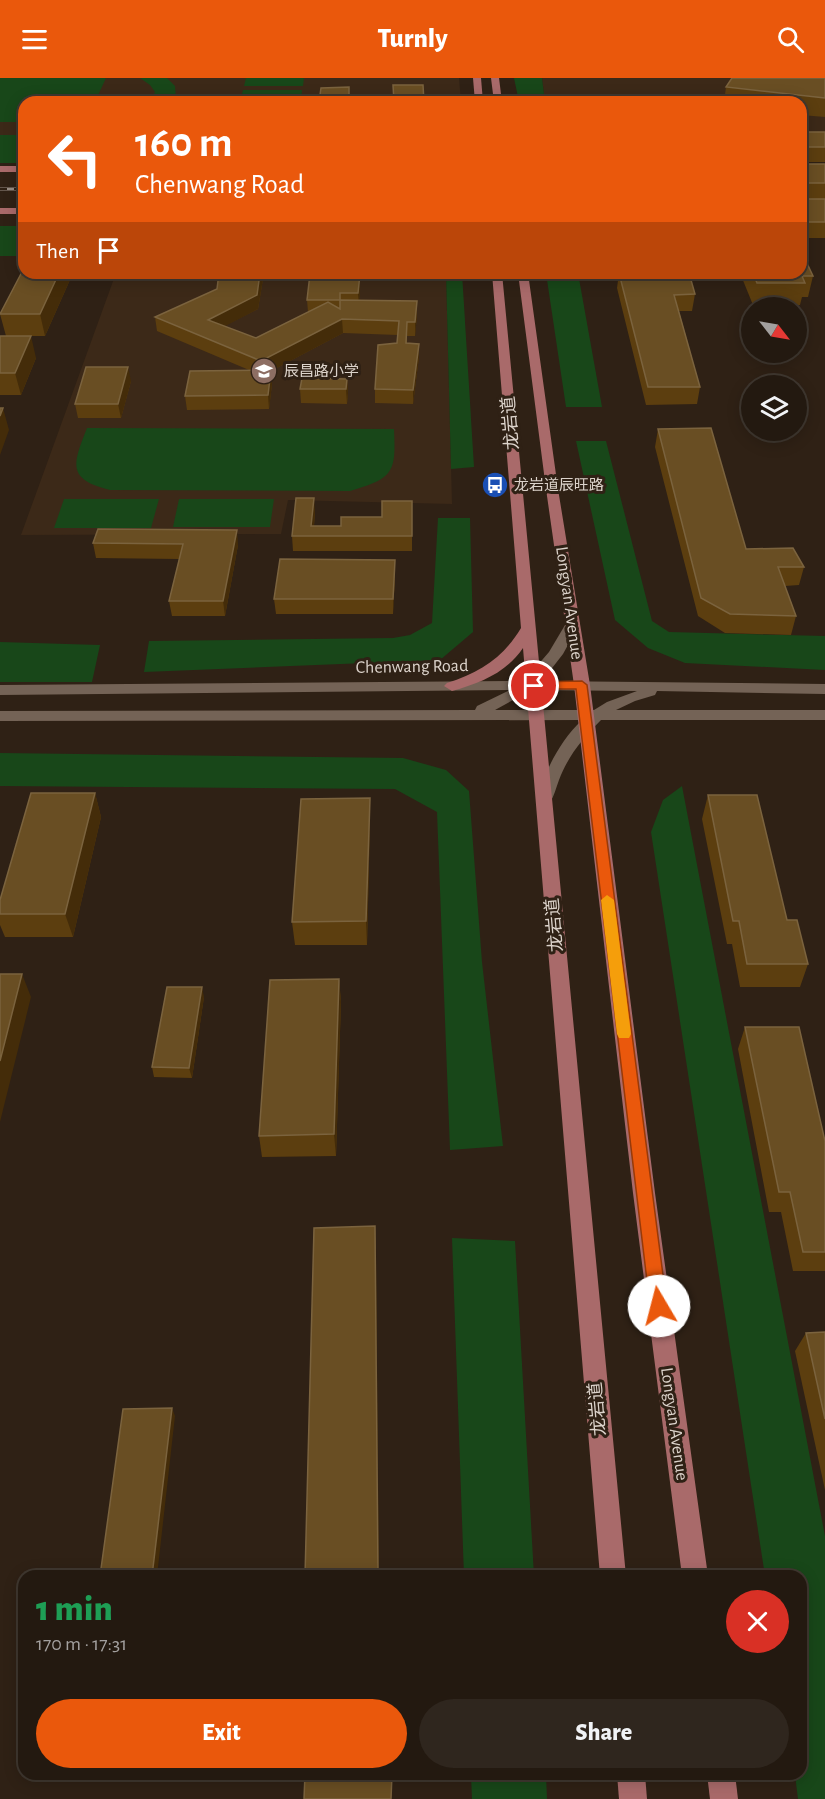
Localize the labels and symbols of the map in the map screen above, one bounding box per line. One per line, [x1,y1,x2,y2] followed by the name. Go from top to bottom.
[741,297,807,363] north arrow
[249,356,279,386] school or university icon: 辰昌路小学
[284,363,359,379] place label: 辰昌路小学
[498,395,522,451] street label: 龙岩道
[480,470,510,500] bus stop icon: 龙岩道辰旺路
[514,476,604,493] place label: 龙岩道辰旺路
[552,545,586,661] street label: Longyan Avenue
[355,657,469,677] street label: Chenwang Road
[508,660,559,711] pin
[542,897,566,953] street label: 龙岩道
[627,1274,691,1338] position arrow
[657,1366,691,1482] street label: Longyan Avenue
[585,1381,609,1437] street label: 龙岩道

